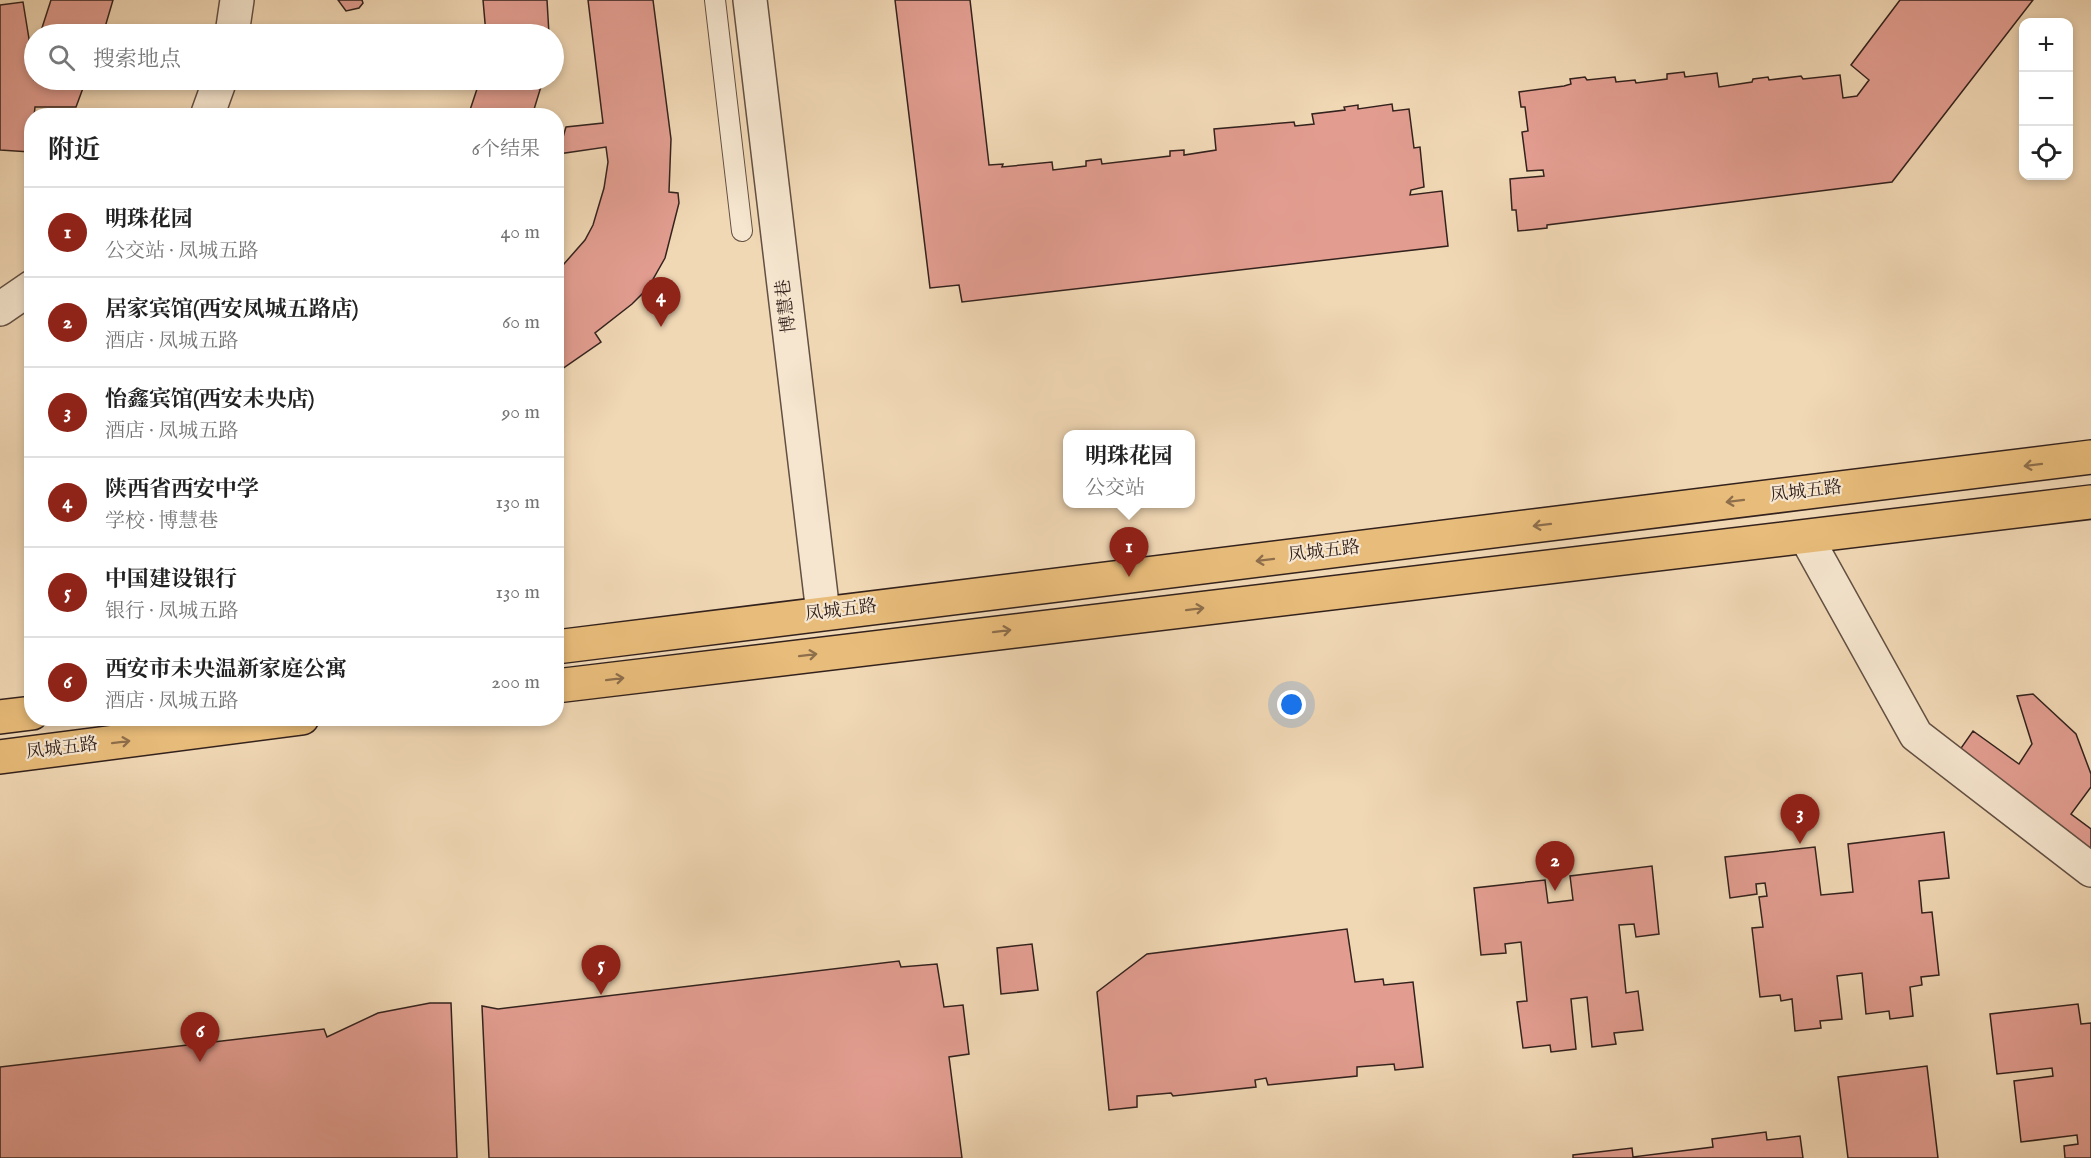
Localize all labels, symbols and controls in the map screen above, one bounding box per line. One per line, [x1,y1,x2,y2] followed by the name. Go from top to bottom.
[2019,18,2073,180] map controls
[2019,18,2073,72] button: +
[24,24,564,90] search box
[45,41,78,74] icon: search
[93,46,181,74] text: 搜索地点
[2019,72,2073,126] button: −
[2019,126,2073,180] button: locate
[48,134,100,167] text: 附近
[472,137,540,162] text: 6个结果
[105,206,193,234] text: 明珠花园
[64,220,71,245] text: 1
[501,220,540,245] text: 40 m
[105,239,258,264] text: 公交站 · 凤城五路
[642,278,680,327] pin: 4
[772,278,802,334] street label: 博慧巷
[105,296,358,324] text: 居家宾馆(西安凤城五路店)
[63,310,72,335] text: 2
[502,310,540,335] text: 60 m
[105,329,238,354] text: 酒店 · 凤城五路
[105,386,314,414] text: 怡鑫宾馆(西安未央店)
[64,400,71,425] text: 3
[502,400,540,425] text: 90 m
[105,419,238,444] text: 酒店 · 凤城五路
[1063,430,1195,508] popup
[1085,443,1173,471] text: 明珠花园
[2024,459,2043,470] one-way arrow
[105,476,259,504] text: 陕西省西安中学
[1085,476,1145,501] text: 公交站
[1769,476,1843,508] street label: 凤城五路
[63,490,72,515] text: 4
[495,490,540,515] text: 130 m
[1726,496,1746,507] one-way arrow
[105,509,218,534] text: 学校 · 博慧巷
[1532,520,1552,531] one-way arrow
[1110,528,1148,577] pin: 1
[1287,536,1361,568] street label: 凤城五路
[1255,555,1275,566] one-way arrow
[105,566,237,594] text: 中国建设银行
[64,580,71,605] text: 5
[495,580,540,605] text: 130 m
[804,595,878,627] street label: 凤城五路
[105,599,238,624] text: 银行 · 凤城五路
[1185,603,1205,614] one-way arrow
[991,626,1011,637] one-way arrow
[798,649,817,660] one-way arrow
[105,656,347,684] text: 西安市未央温新家庭公寓
[63,670,72,695] text: 6
[491,670,540,695] text: 200 m
[604,673,624,684] one-way arrow
[105,689,238,714] text: 酒店 · 凤城五路
[1277,690,1306,719] your location
[25,733,99,765] street label: 凤城五路
[110,736,130,747] one-way arrow
[1780,794,1820,844] pin: 3
[1536,842,1574,891] pin: 2
[582,946,620,995] pin: 5
[180,1012,220,1062] pin: 6

